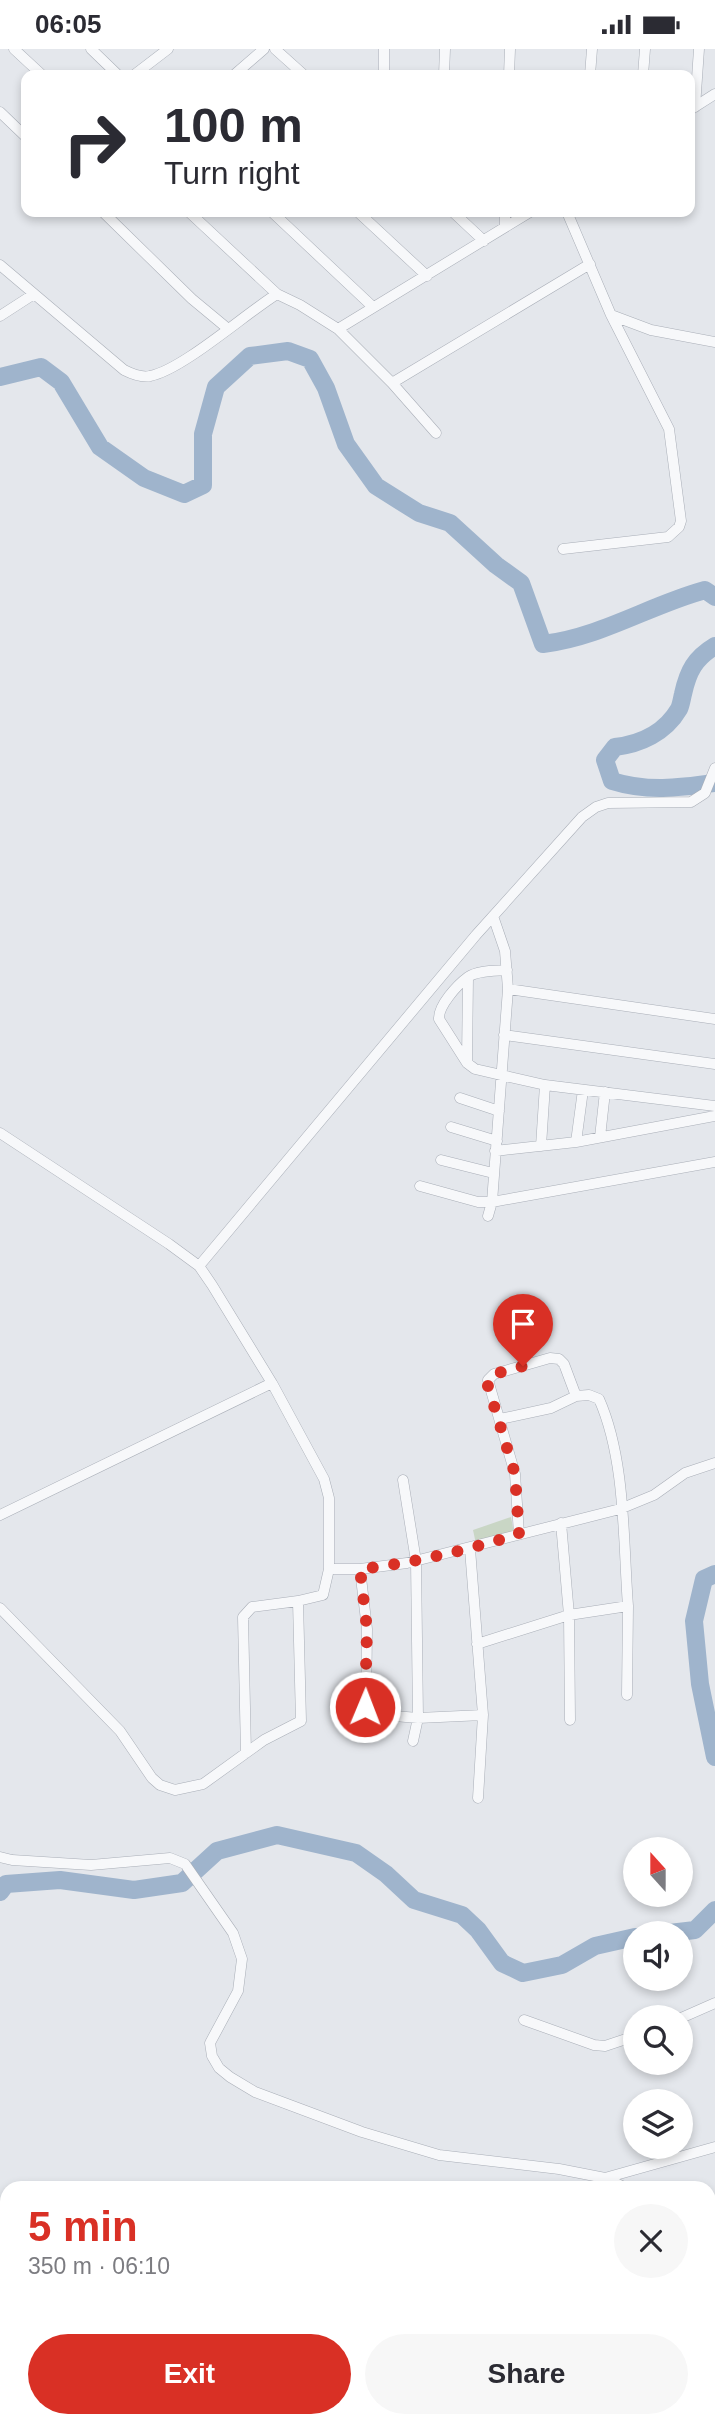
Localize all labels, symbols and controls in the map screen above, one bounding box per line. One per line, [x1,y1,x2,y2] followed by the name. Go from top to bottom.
[35,9,102,39] text: 06:05
[49,98,140,189] icon: right
[164,98,303,152] text: 100 m
[164,155,300,191] text: Turn right
[493,1294,553,1366] pin
[504,1305,542,1343] icon: arrive
[328,1670,402,1744] position arrow
[623,1837,693,1907] north arrow
[623,1837,693,2159] map controls
[623,1921,693,1991] button: sound
[623,2005,693,2075] button: search
[623,2089,693,2159] button: layers
[28,2203,138,2250] text: 5 min
[614,2204,688,2278] button: close
[28,2253,170,2279] text: 350 m · 06:10
[28,2334,351,2414] button: Exit
[365,2334,688,2414] button: Share

